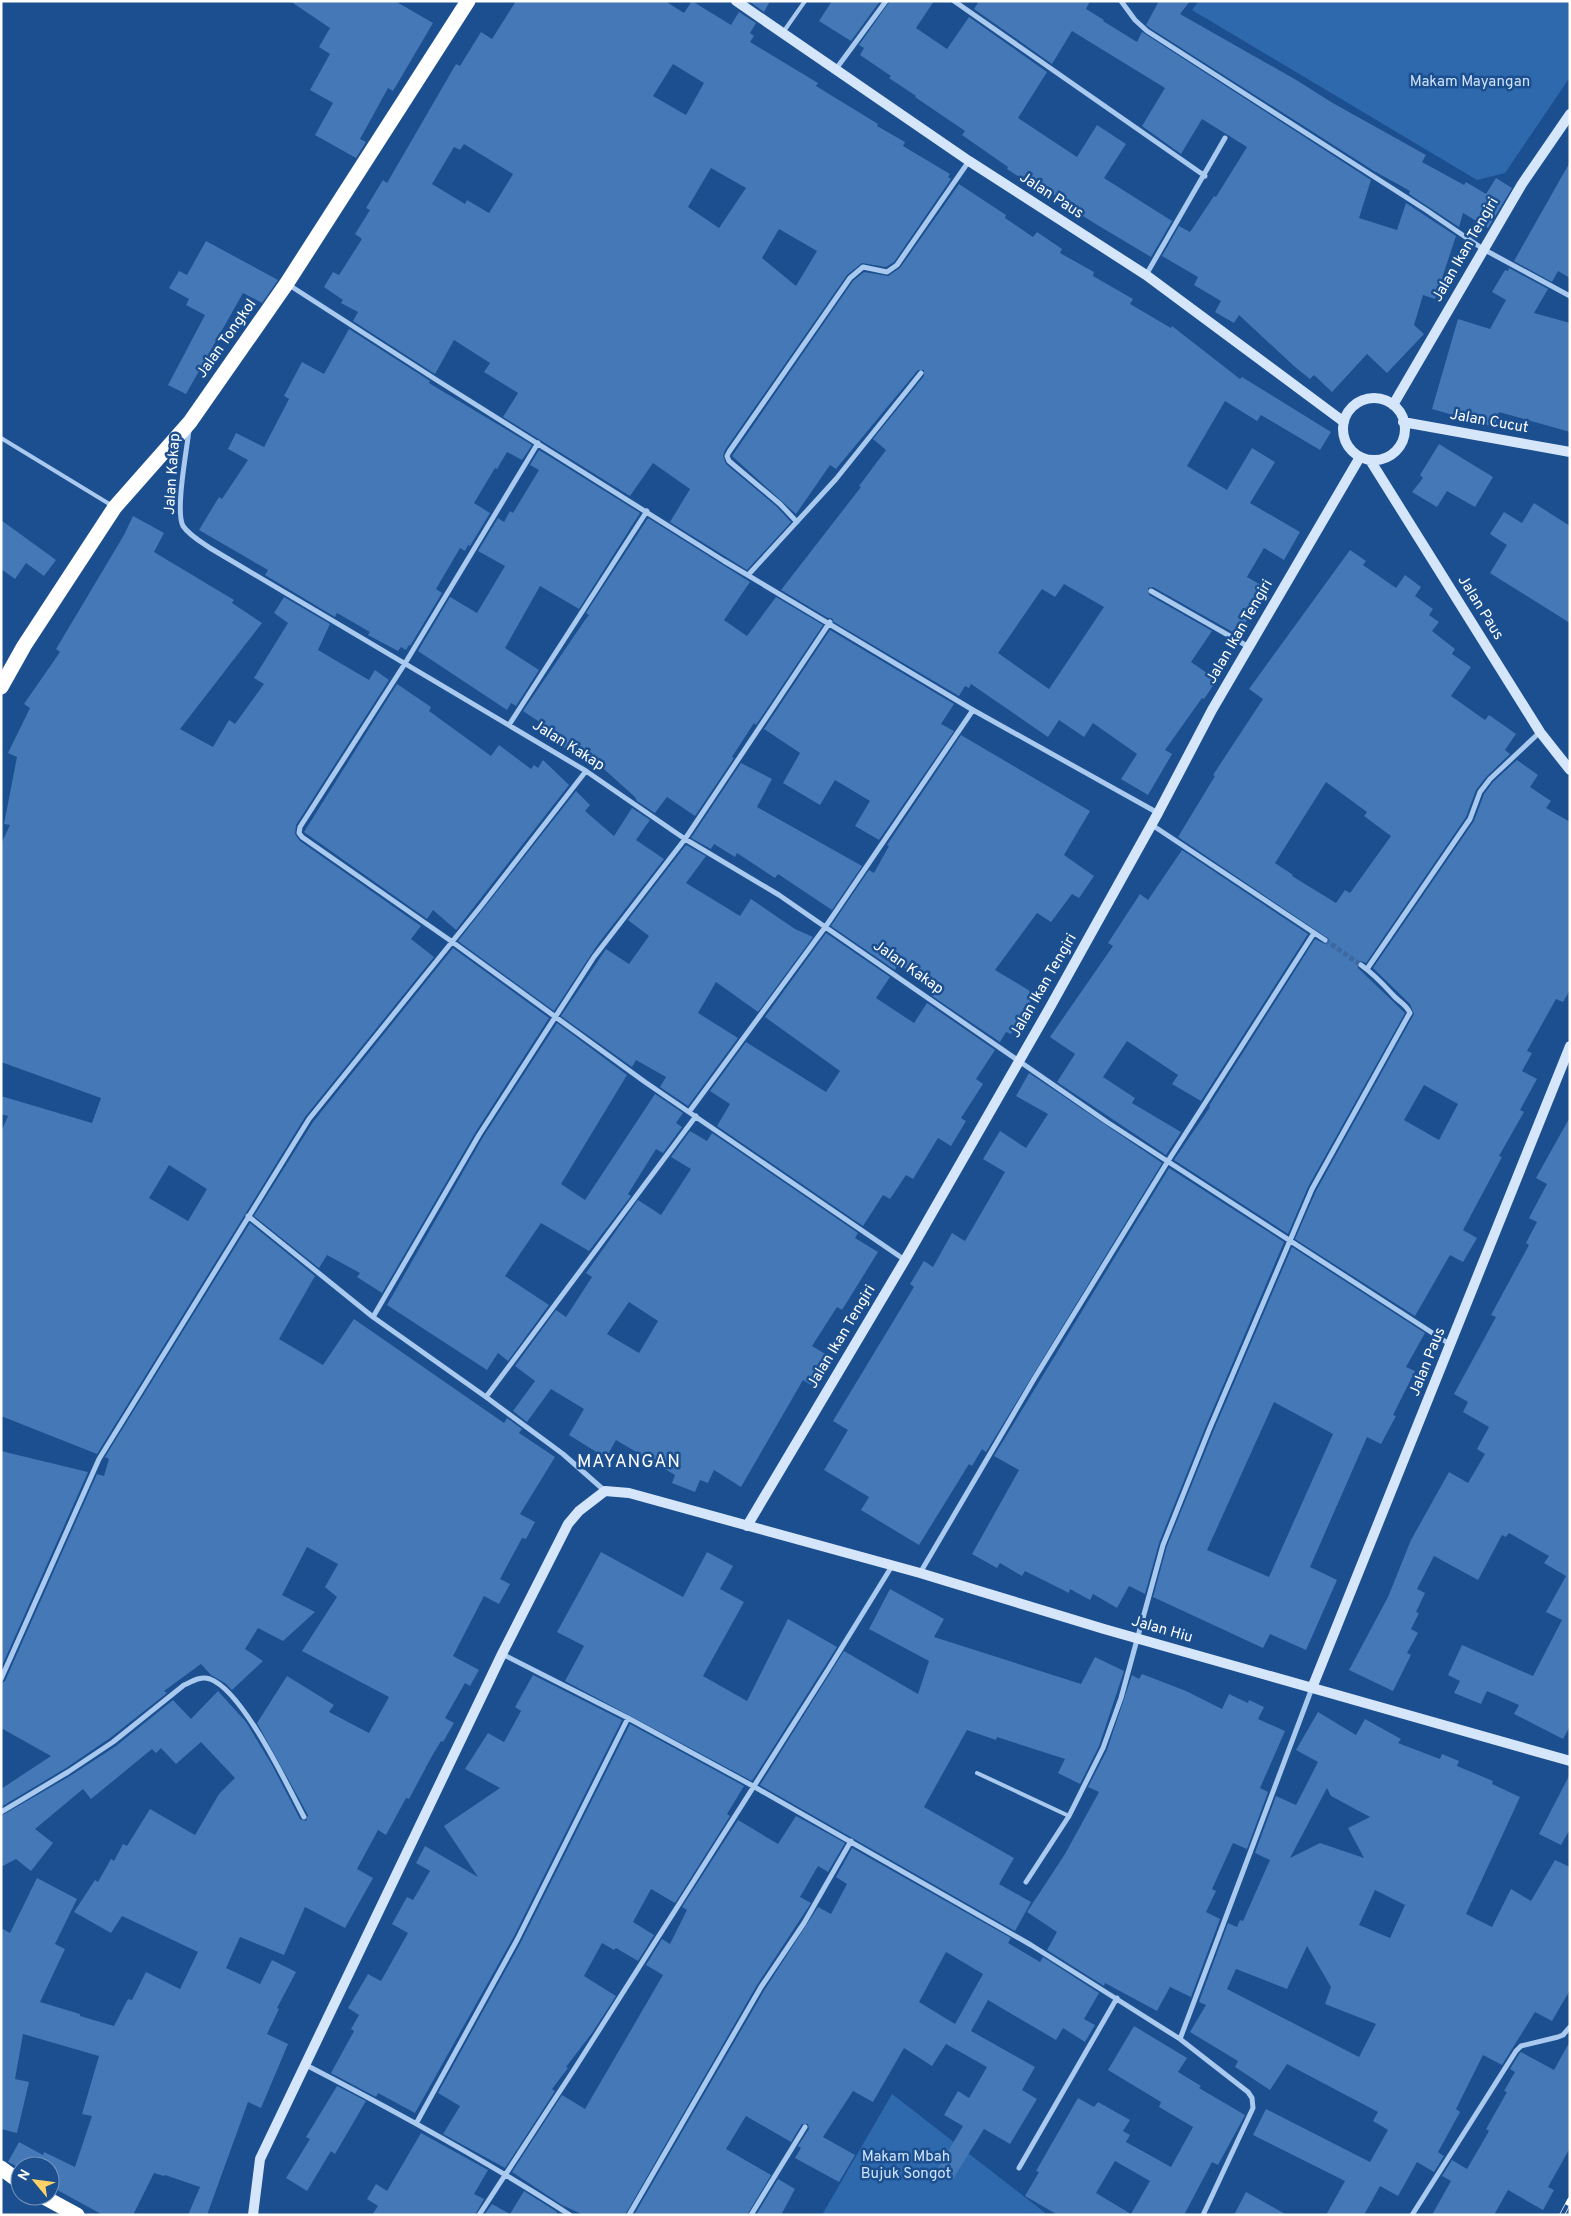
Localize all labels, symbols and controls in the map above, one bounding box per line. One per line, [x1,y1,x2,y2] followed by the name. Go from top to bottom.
[1410,73,1530,92] park label: Makam Mayangan
[1015,168,1087,224] street label: Jalan Paus
[1428,194,1504,306] street label: Jalan Ikan Tengiri
[193,296,261,382] street label: Jalan Tongkol
[1448,406,1530,438] street label: Jalan Cucut
[161,433,185,515] street label: Jalan Kakap
[1453,572,1507,644] street label: Jalan Paus
[1202,576,1278,688] street label: Jalan Ikan Tengiri
[528,716,608,776] street label: Jalan Kakap
[1006,930,1082,1042] street label: Jalan Ikan Tengiri
[869,937,947,999] street label: Jalan Kakap
[804,1282,880,1392] street label: Jalan Ikan Tengiri
[1406,1325,1450,1399] street label: Jalan Paus
[577,1451,681,1474] district label: MAYANGAN
[1129,1612,1195,1648] street label: Jalan Hiu
[861,2148,951,2184] park label: Makam Mbah Bujuk Songot
[10,2156,60,2206] north arrow
[15,2167,35,2184] text: N

